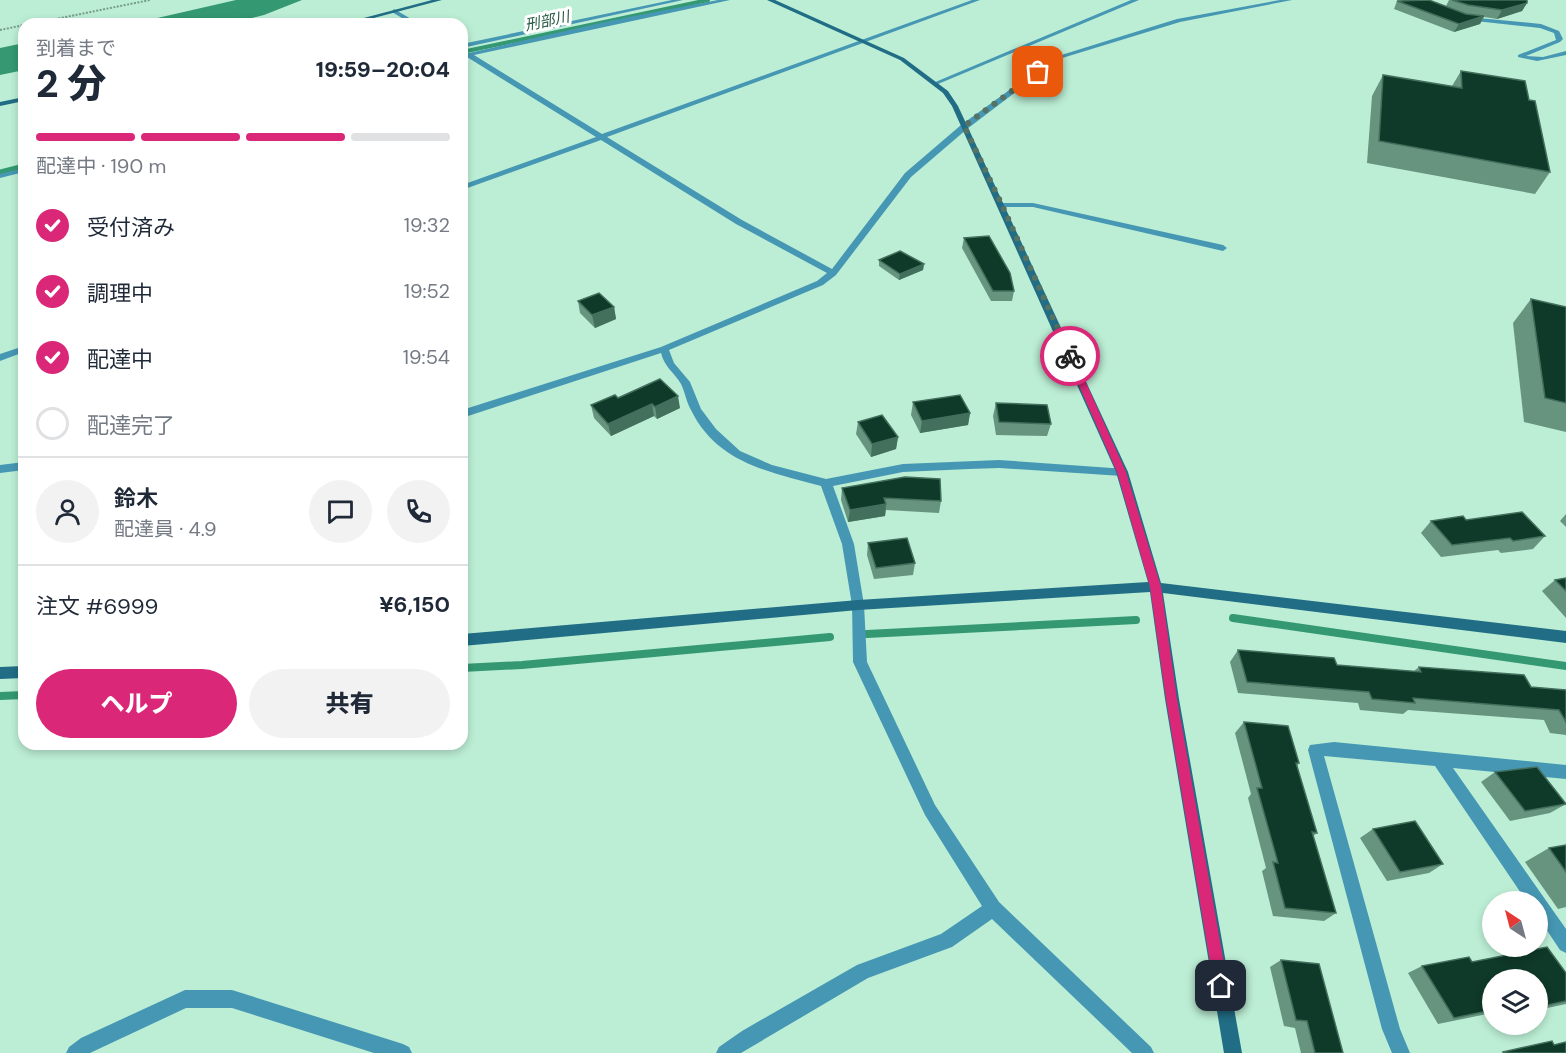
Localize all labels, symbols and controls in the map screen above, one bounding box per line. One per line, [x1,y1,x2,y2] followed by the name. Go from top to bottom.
[523,6,573,35] water label: 刑部川
[36,35,116,61] text: 到着まで
[1012,46,1063,97] pin
[316,55,450,84] text: 19:59–20:04
[1021,55,1054,88] icon: bag
[36,58,107,109] text: 2 分
[36,153,166,179] text: 配達中 · 190 m
[36,209,69,242] icon: check
[404,212,450,238] text: 19:32
[87,213,175,242] text: 受付済み
[36,275,69,308] icon: check
[404,278,450,304] text: 19:52
[87,279,153,308] text: 調理中
[1040,326,1100,386] courier
[1054,340,1087,373] icon: bike
[36,341,69,374] icon: check
[403,344,450,370] text: 19:54
[87,345,153,374] text: 配達中
[87,411,175,440] text: 配達完了
[36,480,99,543] button: person
[309,480,372,543] button: chat
[387,480,450,543] button: phone
[114,484,158,513] text: 鈴木
[114,516,217,542] text: 配達員 · 4.9
[379,590,450,619] text: ¥6,150
[36,592,158,621] text: 注文 #6999
[36,669,237,738] button: ヘルプ
[249,669,450,738] button: 共有
[1482,891,1548,957] north arrow
[1482,891,1548,1035] map controls
[1195,960,1246,1011] pin
[1204,969,1237,1002] icon: home
[1482,969,1548,1035] button: layers

